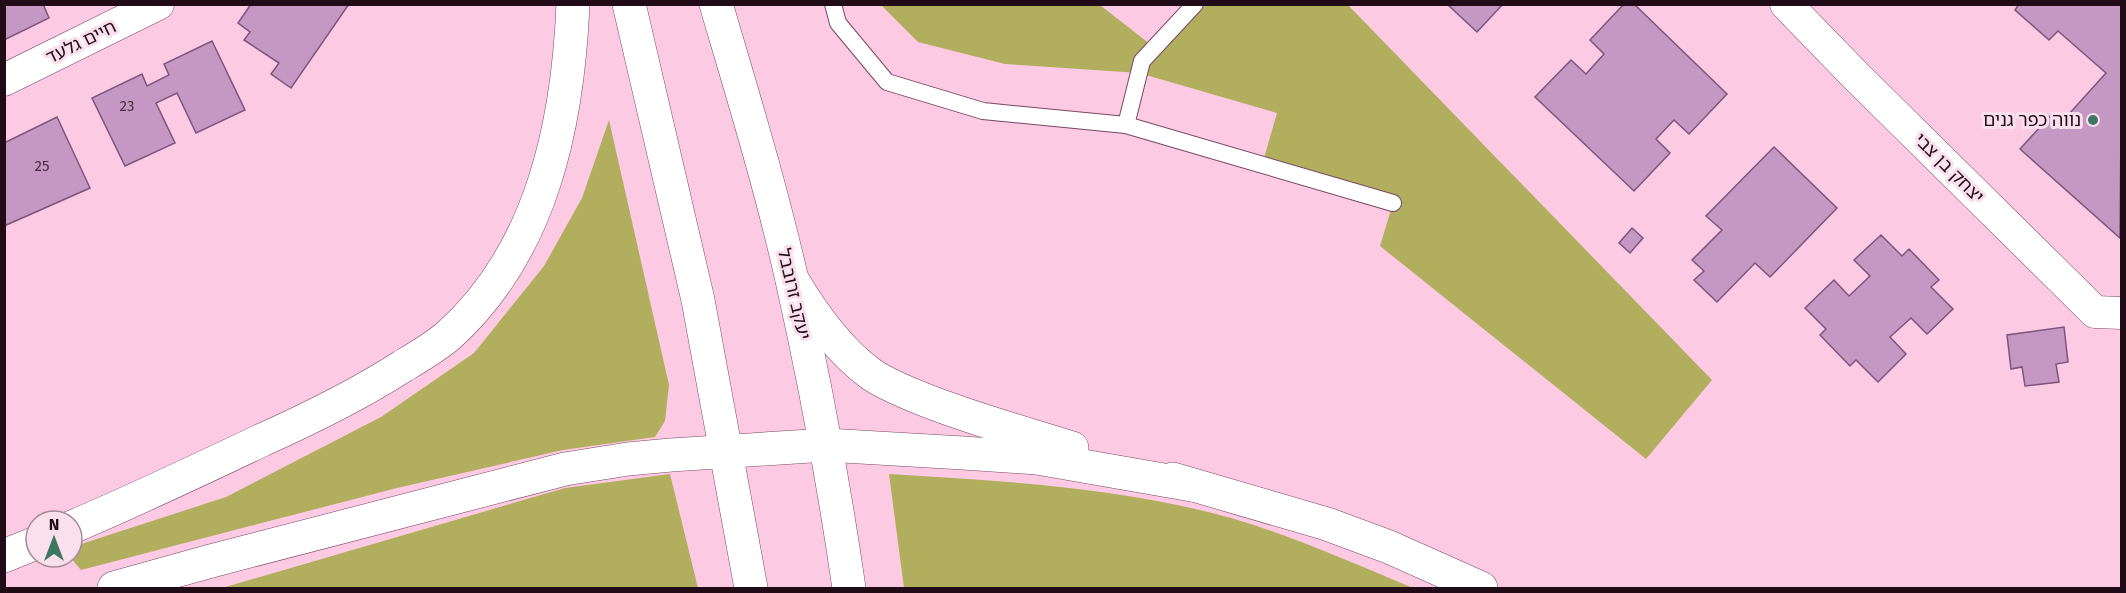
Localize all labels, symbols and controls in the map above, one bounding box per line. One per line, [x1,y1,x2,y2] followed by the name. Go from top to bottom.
[42,16,120,68] street label: חיים גלעד
[120,97,134,115] house number: 23
[1983,109,2081,131] place label: נווה כפר גנים
[2086,113,2100,127] marker: נווה כפר גנים
[1910,129,1988,207] street label: יצחק בן צבי
[35,157,49,175] house number: 25
[773,246,815,342] street label: יעקב זרובבל
[24,509,84,569] north arrow
[49,515,59,534] text: N

